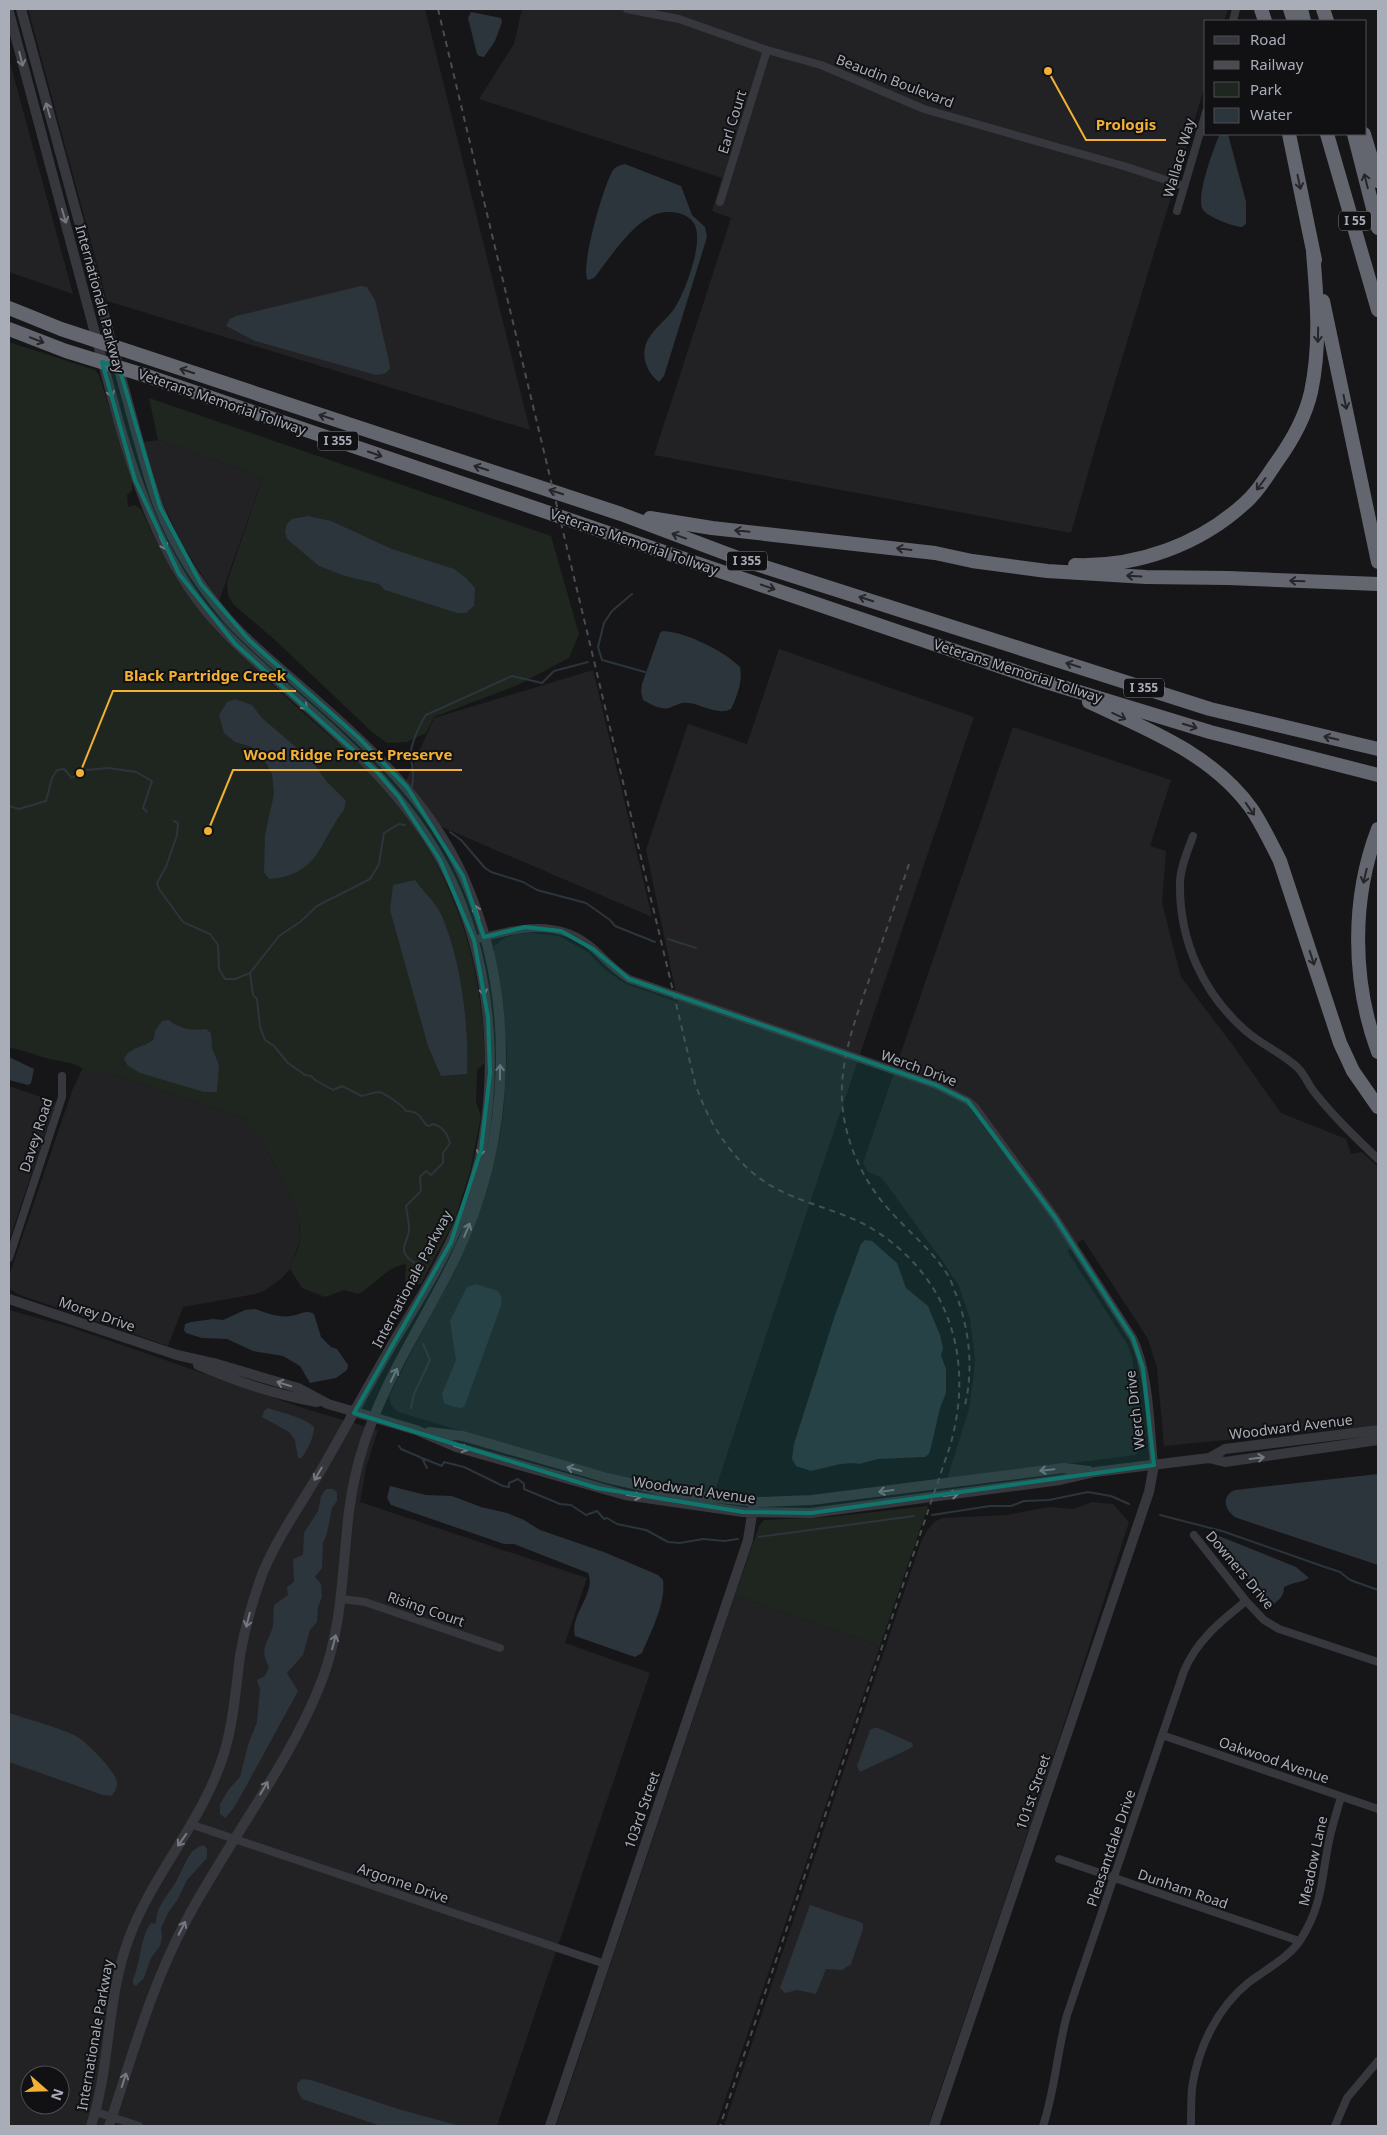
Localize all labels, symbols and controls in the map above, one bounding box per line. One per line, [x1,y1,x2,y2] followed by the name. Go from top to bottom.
[1204,20,1367,135] legend
[1250,29,1286,49] text: Road
[834,49,957,112] street label: Beaudin Boulevard
[17,51,26,67] one-way arrow
[1250,54,1304,74] text: Railway
[1250,79,1282,99] text: Park
[713,88,750,156] street label: Earl Court
[42,103,52,119] one-way arrow
[1250,104,1292,124] text: Water
[1086,110,1166,140] callout: Prologis
[1096,114,1156,134] text: Prologis
[1158,115,1199,200] street label: Wallace Way
[1295,173,1304,189] one-way arrow
[1361,173,1370,189] one-way arrow
[59,208,69,224] one-way arrow
[1339,212,1371,230] road number: I 55
[72,223,130,376] street label: Internationale Parkway
[1313,326,1323,343] one-way arrow
[29,336,44,345] one-way arrow
[136,364,309,440] street label: Veterans Memorial Tollway
[179,365,195,375] one-way arrow
[106,382,115,398] one-way arrow
[1340,394,1350,410] one-way arrow
[319,411,335,421] one-way arrow
[318,432,358,451] road number: I 355
[367,450,382,459] one-way arrow
[473,462,489,472] one-way arrow
[1256,477,1267,490] one-way arrow
[548,487,564,497] one-way arrow
[548,504,721,580] street label: Veterans Memorial Tollway
[735,526,751,536] one-way arrow
[672,531,687,540] one-way arrow
[158,535,168,550] one-way arrow
[896,544,912,554] one-way arrow
[727,552,767,570] road number: I 355
[1127,572,1143,581] one-way arrow
[1289,577,1305,586] one-way arrow
[759,583,775,592] one-way arrow
[859,594,875,603] one-way arrow
[931,634,1106,707] street label: Veterans Memorial Tollway
[1066,660,1082,670] one-way arrow
[113,661,296,691] callout: Black Partridge Creek
[124,665,287,685] text: Black Partridge Creek
[1124,678,1164,698] road number: I 355
[296,698,309,710] one-way arrow
[1111,712,1126,722] one-way arrow
[1182,721,1198,731] one-way arrow
[1323,733,1339,742] one-way arrow
[233,740,462,770] callout: Wood Ridge Forest Preserve
[244,744,452,764] text: Wood Ridge Forest Preserve
[1245,802,1255,816] one-way arrow
[1360,868,1370,884] one-way arrow
[471,904,481,920] one-way arrow
[1307,950,1317,966] one-way arrow
[478,980,488,996] one-way arrow
[878,1045,960,1090] street label: Werch Drive
[495,1064,505,1080] one-way arrow
[15,1095,56,1175] street label: Davey Road
[476,1141,485,1157] one-way arrow
[367,1206,456,1351] street label: Internationale Parkway
[463,1223,473,1238] one-way arrow
[56,1292,138,1336] street label: Morey Drive
[390,1368,400,1383] one-way arrow
[1120,1369,1149,1451] street label: Werch Drive
[276,1379,292,1389] one-way arrow
[1228,1410,1354,1443] street label: Woodward Avenue
[453,1444,469,1454] one-way arrow
[1249,1452,1265,1462] one-way arrow
[567,1463,583,1473] one-way arrow
[1039,1465,1055,1475] one-way arrow
[313,1467,323,1482] one-way arrow
[631,1471,757,1508] street label: Woodward Avenue
[878,1486,894,1496] one-way arrow
[942,1490,958,1500] one-way arrow
[626,1492,642,1502] one-way arrow
[1202,1527,1279,1613] street label: Downers Drive
[385,1586,467,1631] street label: Rising Court
[243,1612,252,1628] one-way arrow
[330,1635,339,1651] one-way arrow
[1216,1732,1332,1787] street label: Oakwood Avenue
[1011,1752,1054,1832] street label: 101st Street
[619,1769,664,1851] street label: 103rd Street
[260,1782,270,1796] one-way arrow
[1082,1787,1139,1909] street label: Pleasantdale Drive
[1294,1814,1331,1908] street label: Meadow Lane
[177,1833,187,1847] one-way arrow
[355,1858,451,1907] street label: Argonne Drive
[1135,1864,1231,1913] street label: Dunham Road
[178,1921,187,1936] one-way arrow
[72,1957,117,2112] street label: Internationale Parkway
[20,2065,70,2115] north arrow
[120,2073,129,2088] one-way arrow
[47,2086,69,2103] text: N

